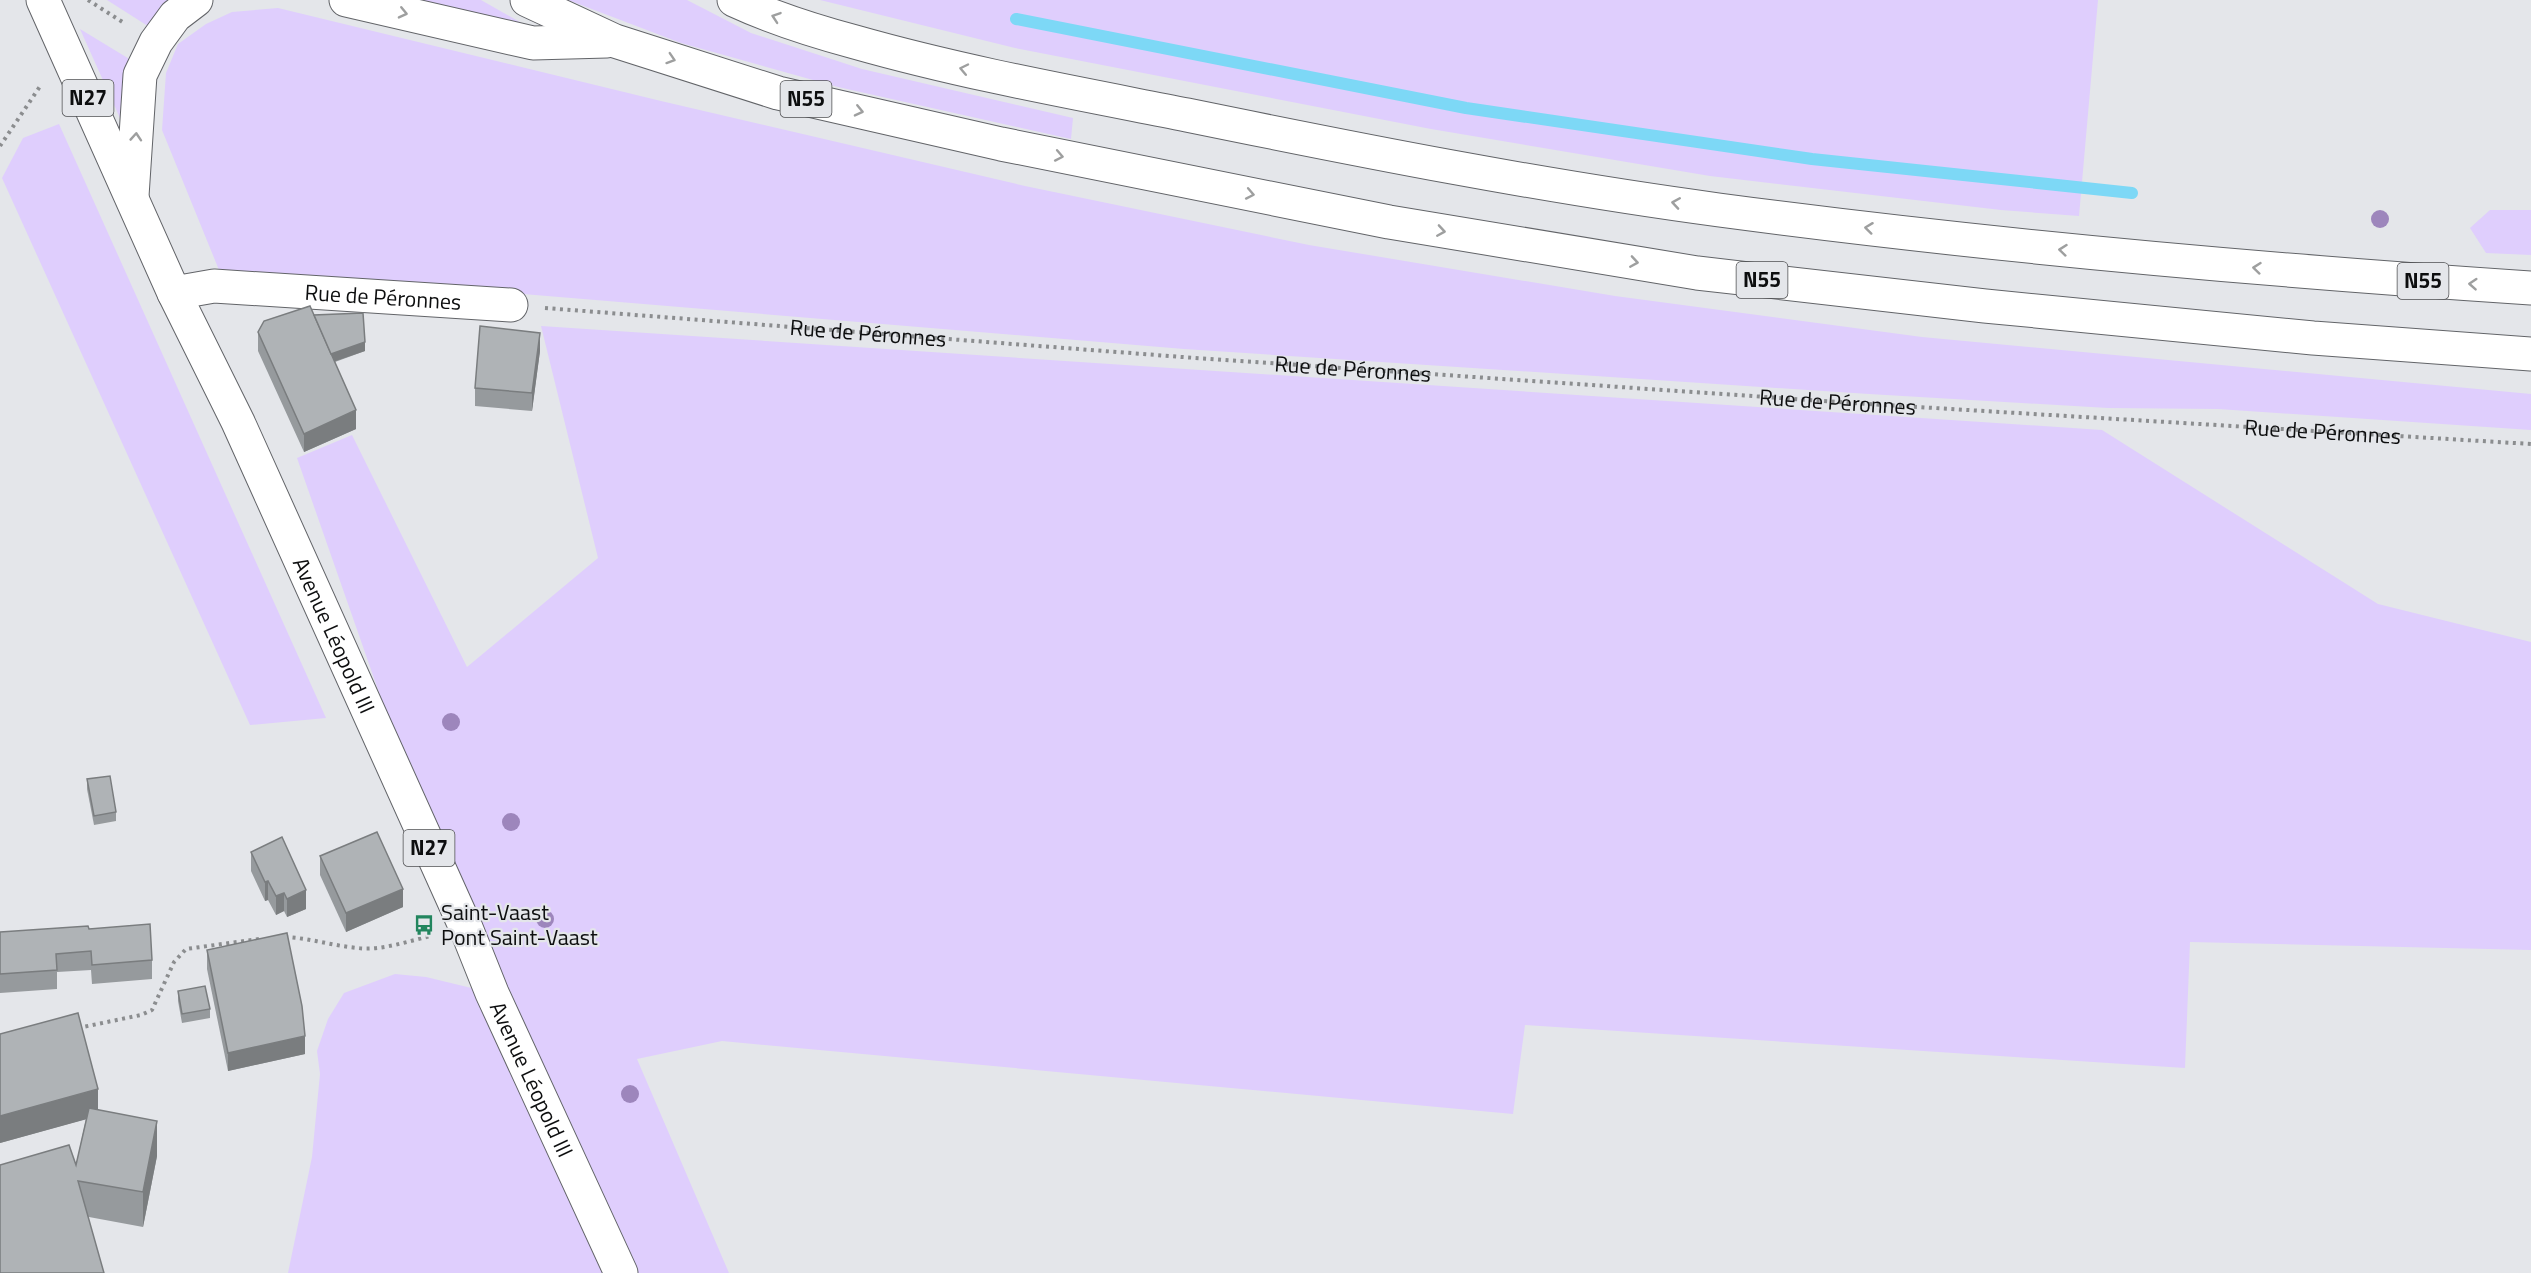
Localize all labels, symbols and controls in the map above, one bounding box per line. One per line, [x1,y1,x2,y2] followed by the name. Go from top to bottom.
[398,6,408,19] one-way arrow
[771,12,782,24] one-way arrow
[665,52,676,64] one-way arrow
[959,63,969,76] one-way arrow
[62,80,113,116] road number: N27
[780,81,832,117] road number: N55
[853,104,863,117] one-way arrow
[129,133,142,142] one-way arrow
[1053,149,1063,162] one-way arrow
[1245,187,1255,200] one-way arrow
[1671,197,1681,210] one-way arrow
[1865,222,1874,235] one-way arrow
[1436,224,1446,237] one-way arrow
[2058,244,2068,257] one-way arrow
[1629,256,1638,268] one-way arrow
[1736,262,1788,298] road number: N55
[2253,262,2262,275] one-way arrow
[2398,263,2448,299] road number: N55
[304,275,462,319] street label: Rue de Péronnes
[2468,278,2477,291] one-way arrow
[789,310,948,356] street label: Rue de Péronnes
[1273,346,1432,391] street label: Rue de Péronnes
[1758,380,1917,424] street label: Rue de Péronnes
[2243,410,2402,453] street label: Rue de Péronnes
[284,552,384,719] street label: Avenue Léopold III
[404,830,454,866] road number: N27
[441,895,598,954] place label: Saint-Vaast Pont Saint-Vaast
[412,913,436,937] bus stop icon: Saint-Vaast Pont Saint-Vaast
[481,996,582,1163] street label: Avenue Léopold III

